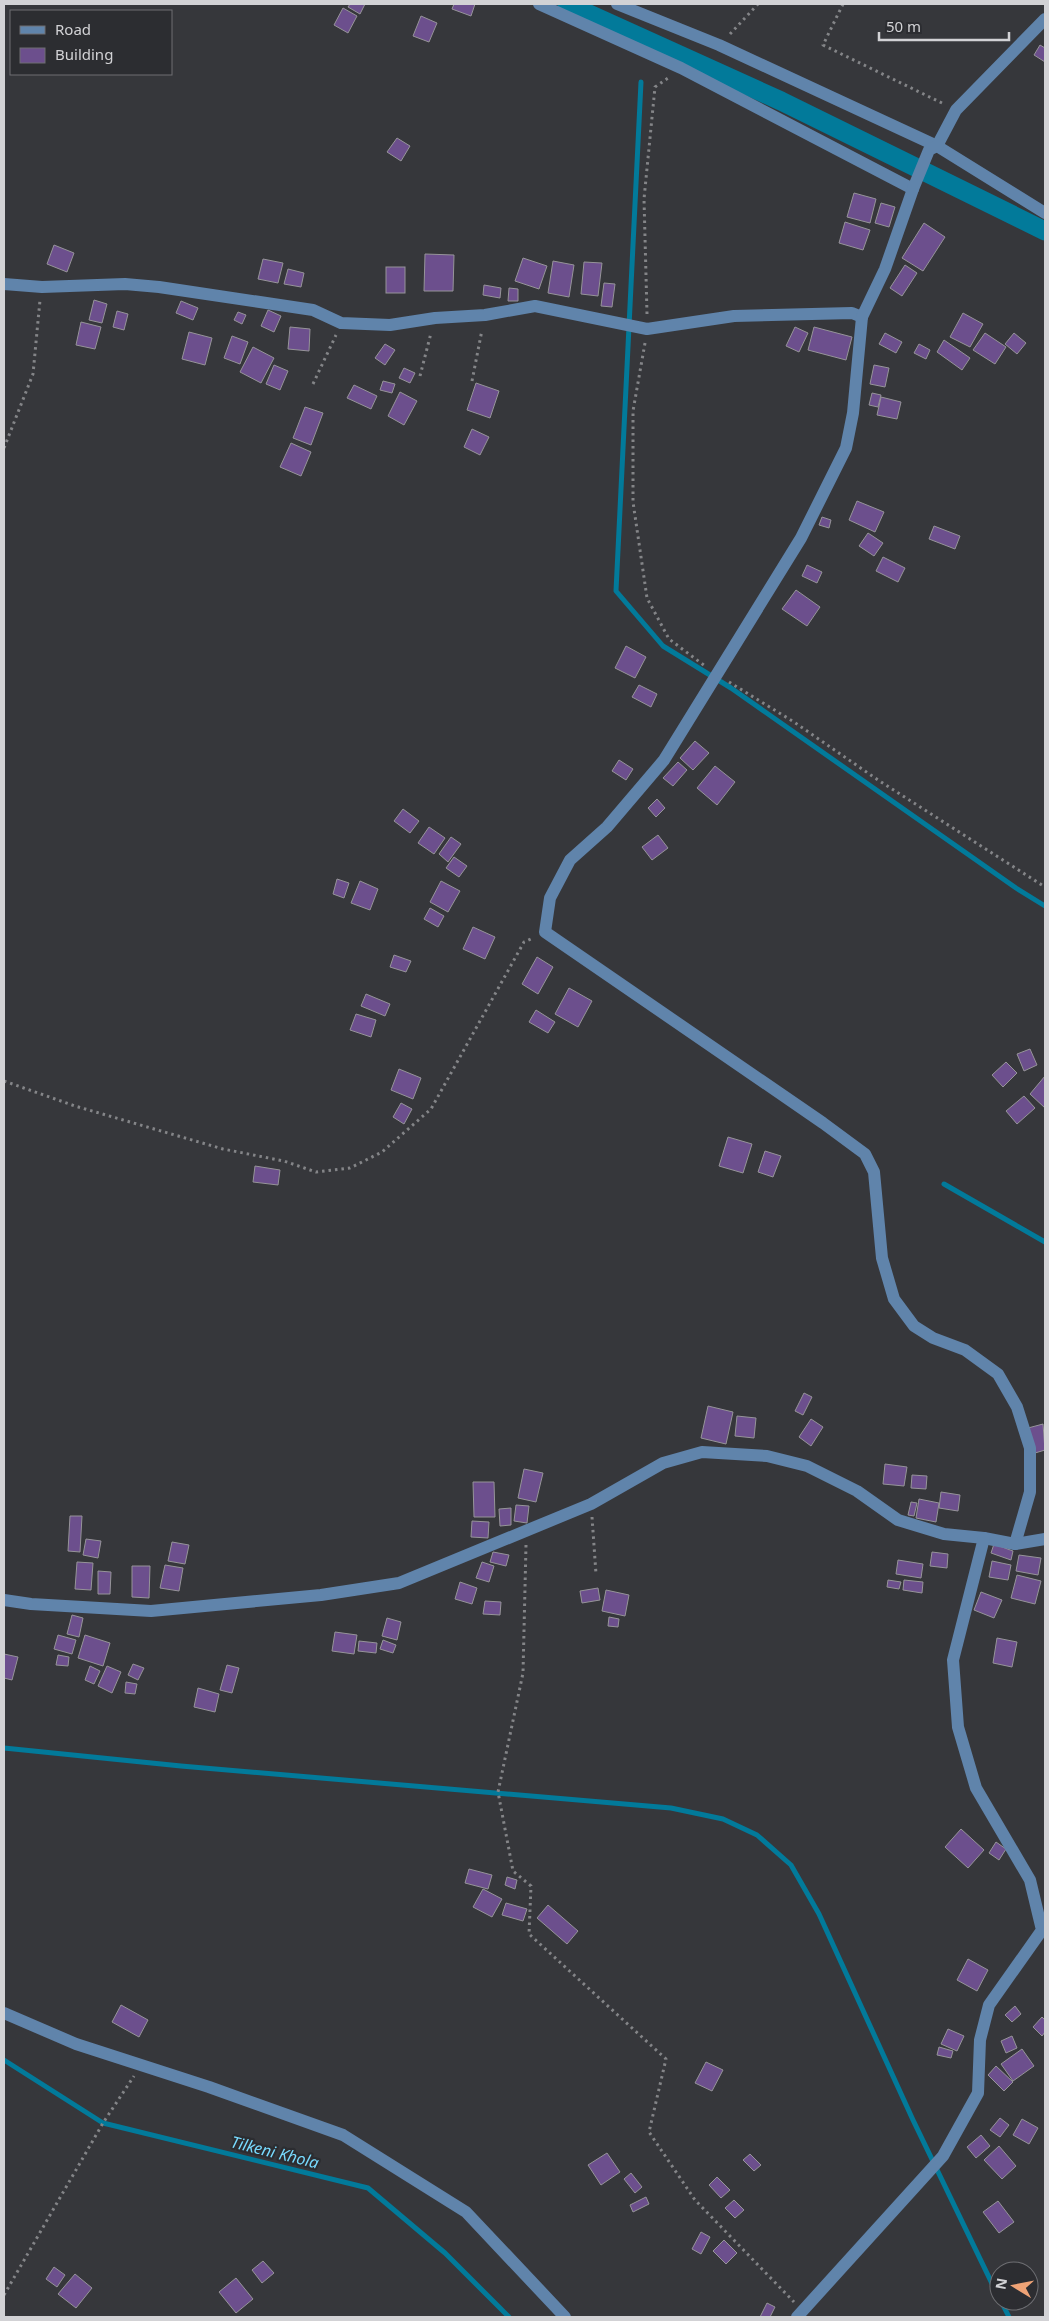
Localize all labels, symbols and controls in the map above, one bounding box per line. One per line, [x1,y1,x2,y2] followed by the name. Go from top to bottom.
[10,10,172,75] legend
[879,10,1009,42] scale bar
[886,16,921,36] text: 50 m
[55,19,91,39] text: Road
[55,44,113,64] text: Building
[229,2130,321,2174] water label: Tilkeni Khola
[989,2261,1039,2311] north arrow
[990,2276,1011,2291] text: N

